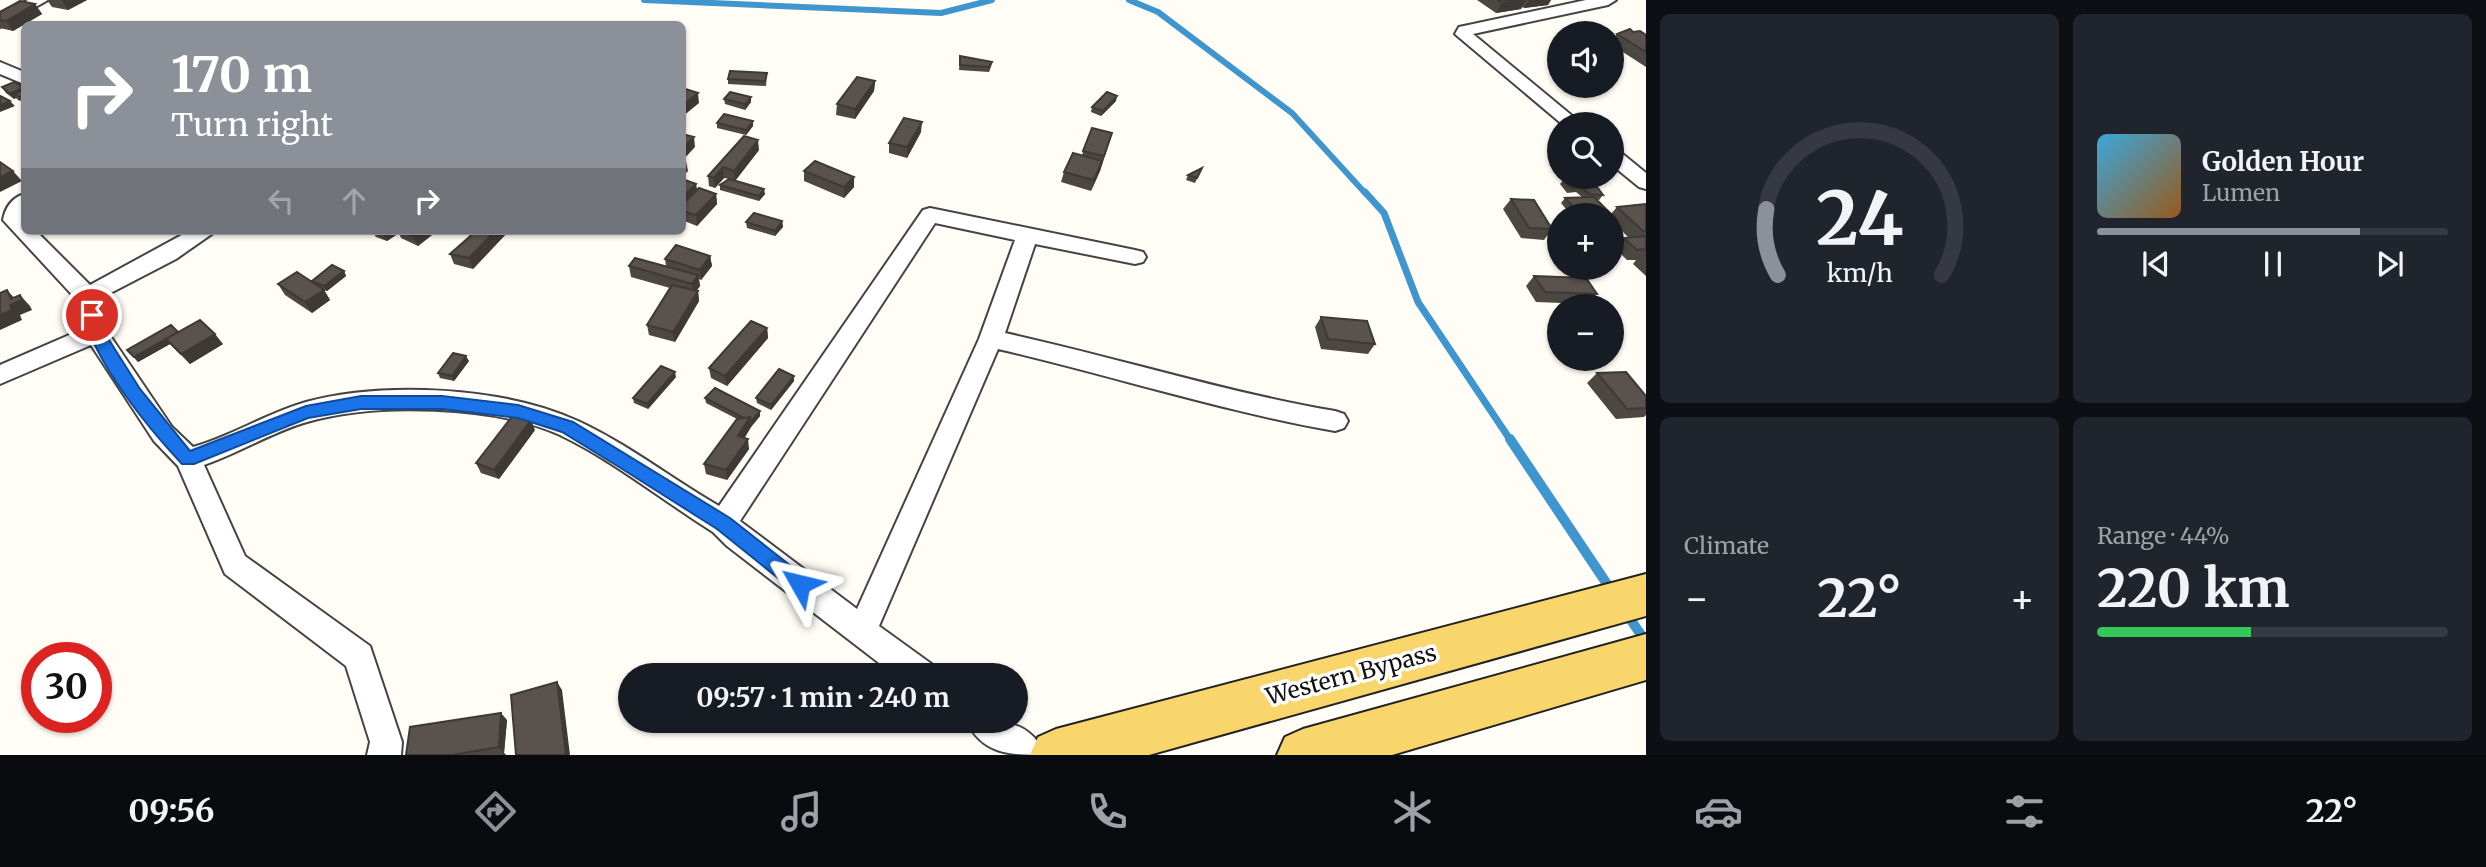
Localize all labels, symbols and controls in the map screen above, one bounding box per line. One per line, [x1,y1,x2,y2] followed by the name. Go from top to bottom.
[1547,21,1624,371] map controls
[1547,21,1624,98] button: sound
[171,44,312,105] text: 170 m
[56,49,147,140] icon: right
[171,105,333,145] text: Turn right
[1547,112,1624,189] button: search
[2202,145,2364,178] text: Golden Hour
[1816,173,1903,265] text: 24
[2202,178,2280,207] text: Lumen
[262,182,300,220] icon: left
[335,182,373,220] icon: ahead
[408,182,446,220] icon: right
[1547,203,1624,280] button: +
[2137,245,2175,283] icon: previous
[2254,245,2292,283] icon: pause
[2371,245,2409,283] icon: next
[1826,257,1893,289] text: km/h
[62,285,122,345] pin
[1547,294,1624,371] button: −
[73,296,111,334] icon: arrive
[2097,521,2230,550] text: Range · 44%
[1684,531,1769,560] text: Climate
[763,547,837,621] position arrow
[2097,556,2290,621] text: 220 km
[1817,566,1902,631] text: 22°
[1684,575,1709,622] text: −
[2010,575,2035,622] text: +
[1262,637,1439,711] street label: Western Bypass
[21,642,112,733] speed limit sign: 30
[696,681,950,714] text: 09:57 · 1 min · 240 m
[471,787,520,836] icon: directions
[777,787,826,836] icon: music
[1083,787,1132,836] icon: phone
[1388,787,1437,836] icon: climate
[1694,787,1743,836] icon: car
[2000,787,2049,836] icon: filters
[128,791,215,831] text: 09:56
[2306,791,2358,831] text: 22°

